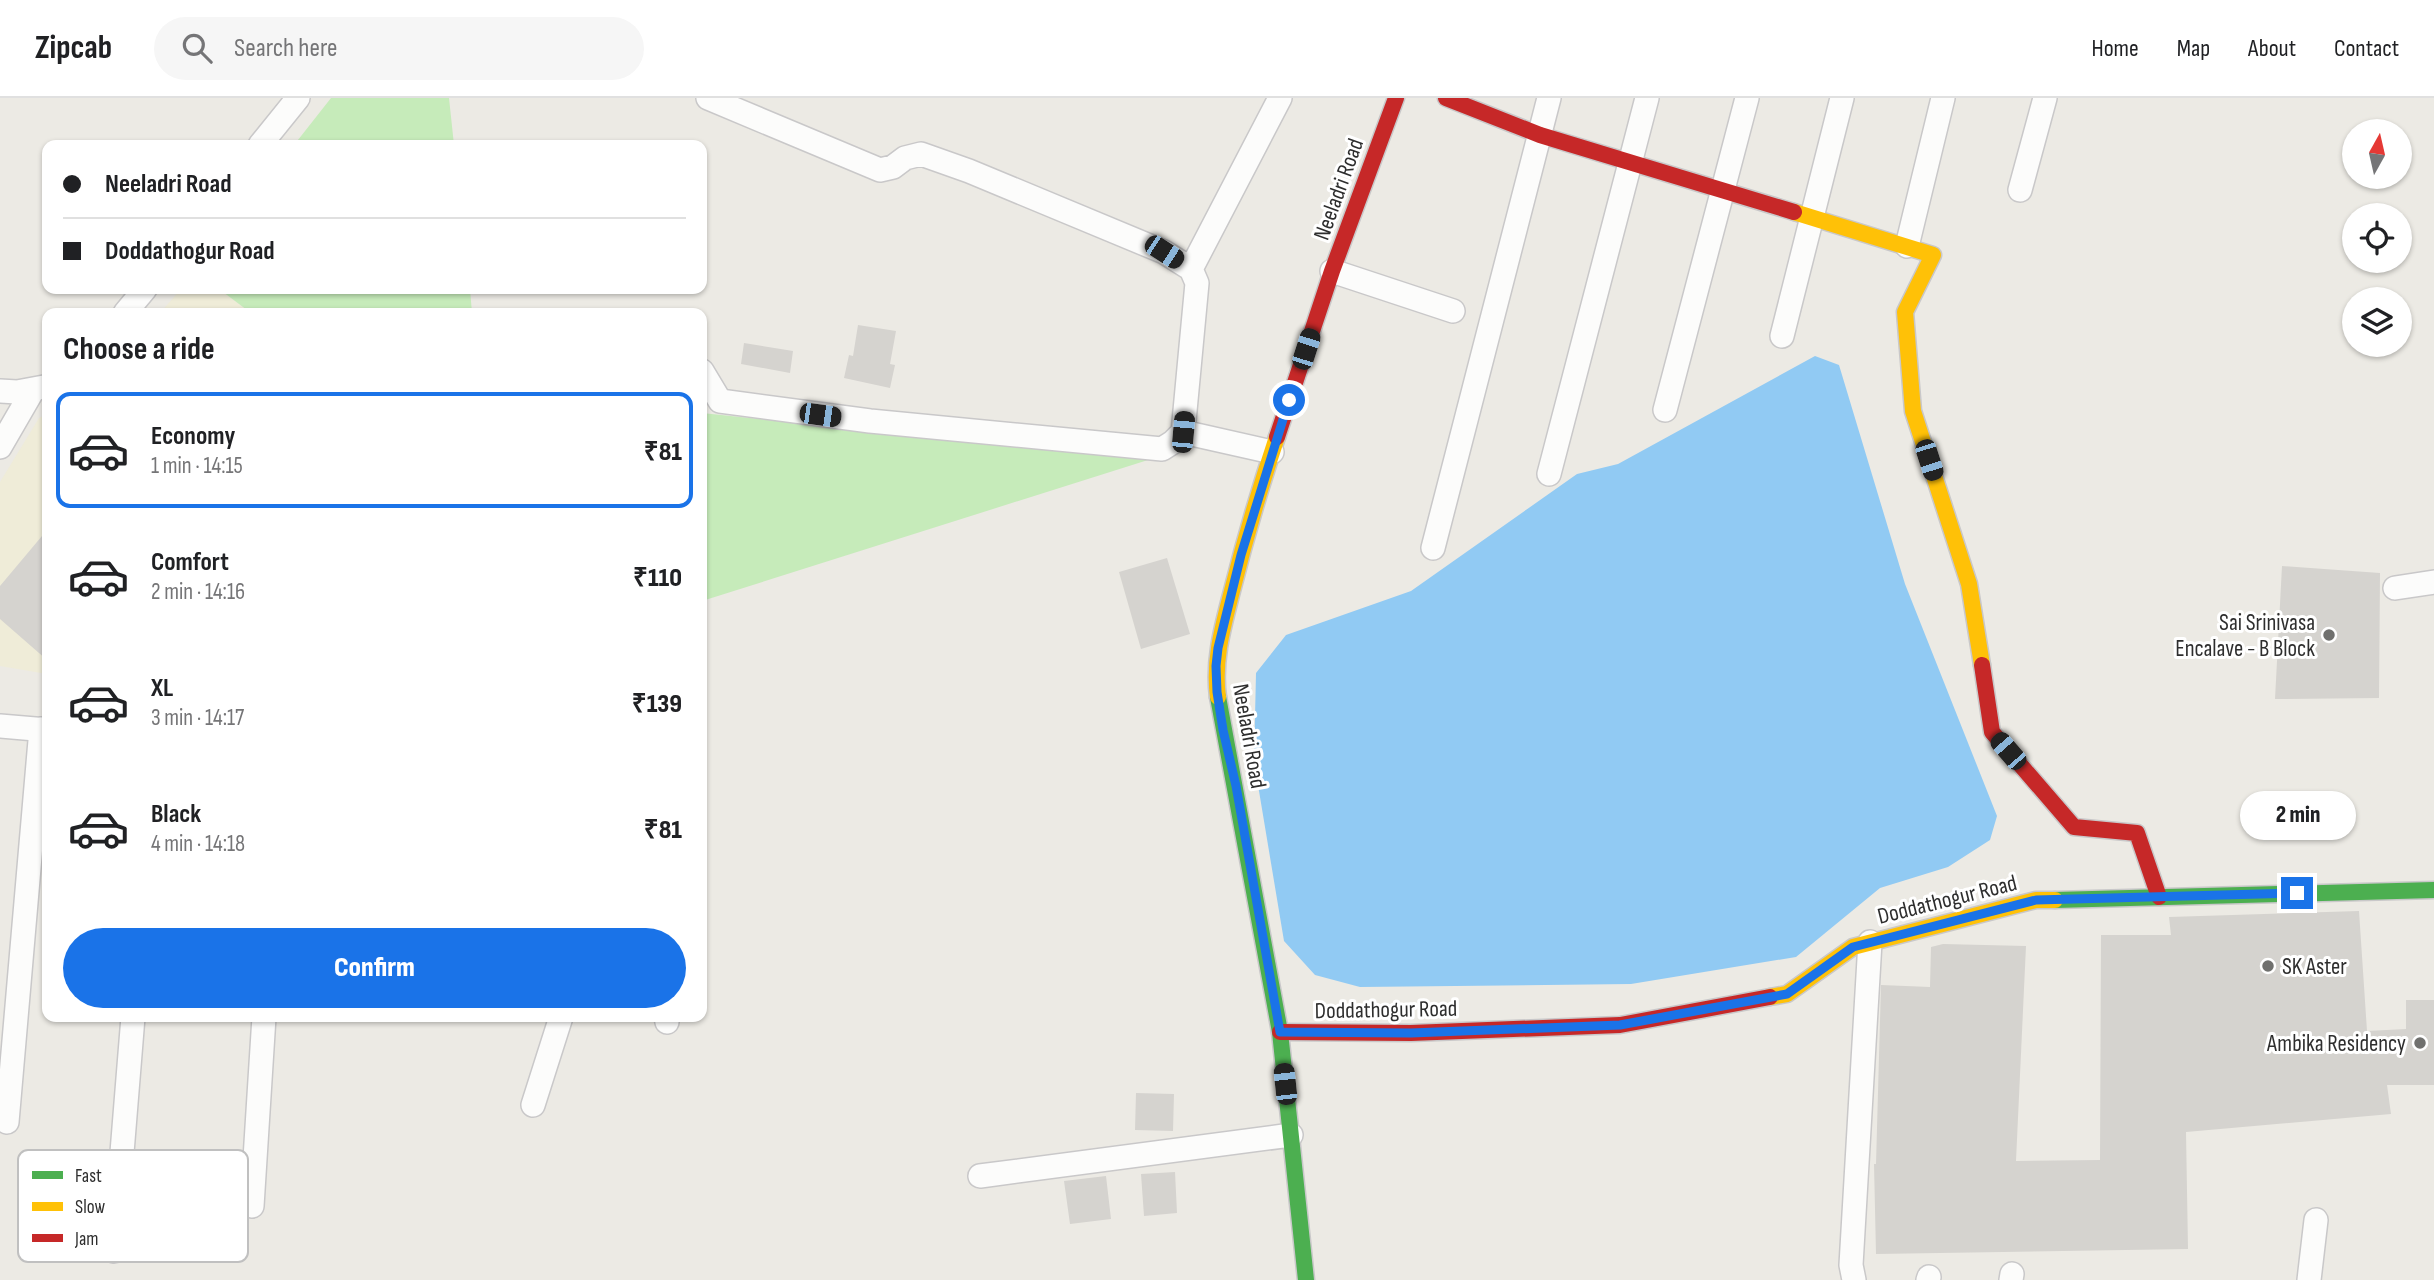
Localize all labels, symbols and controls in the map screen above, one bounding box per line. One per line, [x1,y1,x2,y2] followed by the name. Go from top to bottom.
[154,17,644,80] search box
[35,28,112,68] text: Zipcab
[178,29,216,67] icon: search
[234,33,337,64] text: Search here
[2091,34,2139,63] text: Home
[2177,34,2210,63] text: Map
[2248,34,2296,63] text: About
[2334,34,2399,63] text: Contact
[2342,119,2412,189] north arrow
[2342,119,2412,357] map controls
[1308,135,1370,244] street label: Neeladri Road
[105,169,232,200] text: Neeladri Road
[2342,203,2412,273] button: locate
[1141,232,1188,272] car
[105,236,275,267] text: Doddathogur Road
[2342,287,2412,357] button: layers
[1290,326,1323,372] car
[63,330,215,369] text: Choose a ride
[1273,384,1305,416] route start
[798,402,843,428] car
[1171,410,1196,454] car
[67,419,130,482] icon: car
[151,421,235,452] text: Economy
[644,437,682,468] text: ₹81
[1913,437,1946,483] car
[151,452,243,480] text: 1 min · 14:15
[67,545,130,608] icon: car
[151,547,229,578] text: Comfort
[633,563,682,594] text: ₹110
[151,578,245,606] text: 2 min · 14:16
[2175,609,2315,663] place label: Sai Srinivasa Encalave - B Block
[2321,627,2337,643] marker: Sai Srinivasa Encalave - B Block
[67,671,130,734] icon: car
[151,673,173,704] text: XL
[1226,682,1272,791] street label: Neeladri Road
[632,689,682,720] text: ₹139
[151,704,244,732] text: 3 min · 14:17
[1987,728,2030,774] car
[2239,792,2355,840] callout: 2 min
[67,797,130,860] icon: car
[151,799,201,830] text: Black
[2276,801,2320,829] text: 2 min
[644,815,682,846] text: ₹81
[151,830,245,858] text: 4 min · 14:18
[1875,869,2020,931] street label: Doddathogur Road
[2281,877,2313,909] route end
[63,928,686,1008] button: Confirm
[2282,953,2347,981] place label: SK Aster
[2260,958,2276,974] marker: SK Aster
[1314,995,1458,1025] street label: Doddathogur Road
[2266,1030,2406,1058] place label: Ambika Residency
[2412,1035,2428,1051] marker: Ambika Residency
[1273,1062,1298,1106] car
[18,1150,248,1262] legend
[75,1165,102,1188] text: Fast
[75,1196,105,1219] text: Slow
[74,1228,98,1251] text: Jam

